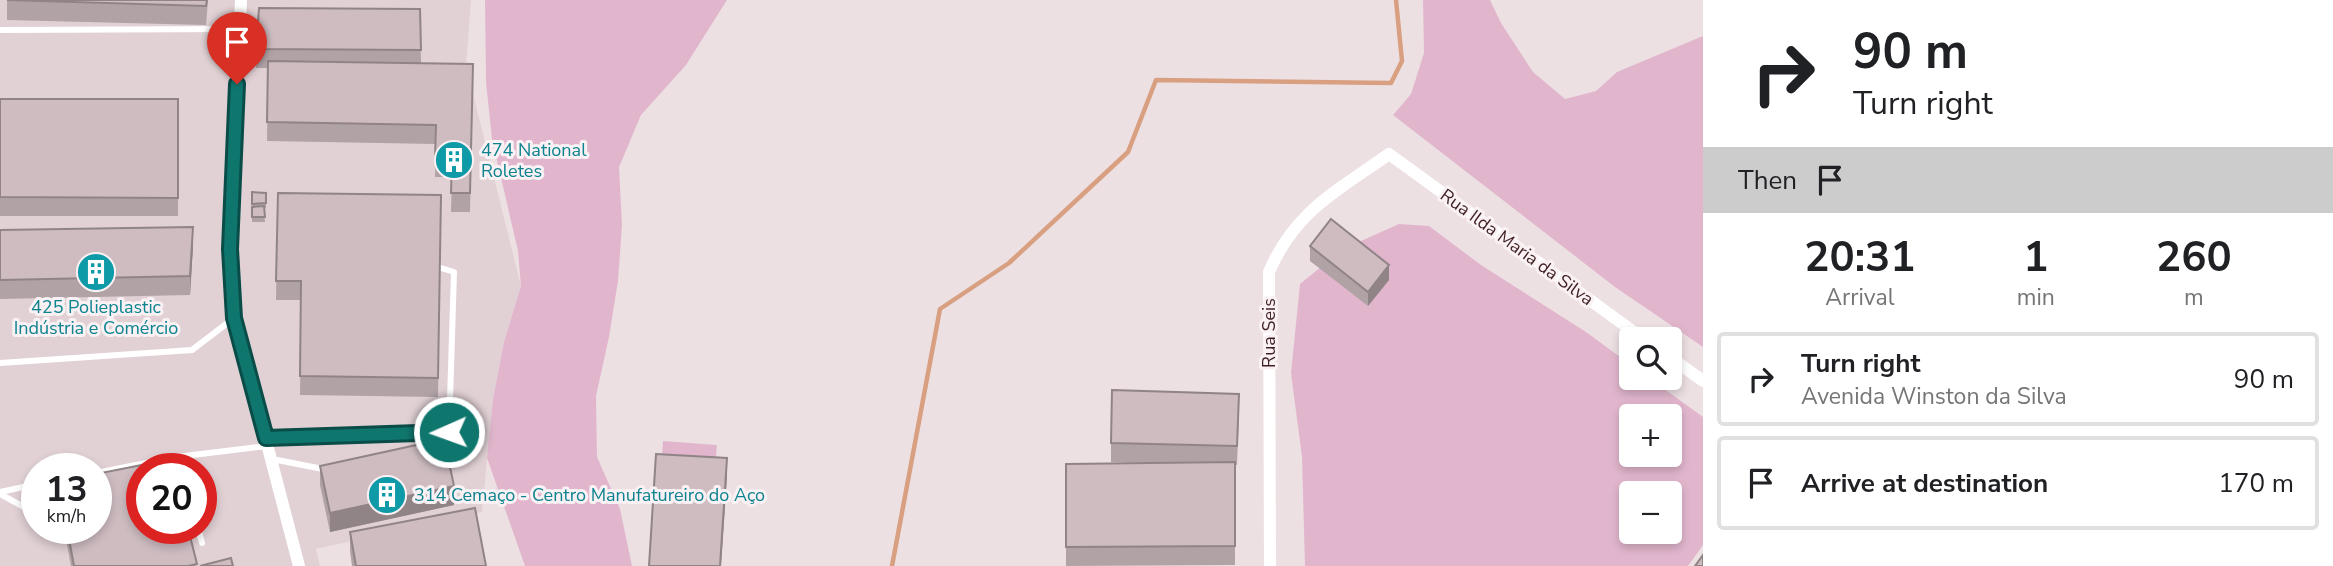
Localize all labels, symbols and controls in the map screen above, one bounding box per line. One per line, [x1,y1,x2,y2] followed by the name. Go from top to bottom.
[207,12.0,267,84] pin
[1853,18,1968,85] text: 90 m
[218,23,256,61] icon: arrive
[1738,28,1829,119] icon: right
[1853,82,1993,125] text: Turn right
[481,138,587,183] place label: 474 National Roletes
[433,139,475,181] building icon: 474 National Roletes
[1811,161,1849,199] icon: arrive
[1738,163,1797,198] text: Then
[1435,183,1599,311] street label: Rua Ilda Maria da Silva
[1804,229,1915,286] text: 20:31
[2023,229,2048,286] text: 1
[2156,229,2232,286] text: 260
[75,251,117,293] building icon: 425 Polieplastic Indústria e Comércio
[1825,282,1894,313] text: Arrival
[2017,282,2055,313] text: min
[2184,282,2204,313] text: m
[14,295,178,340] place label: 425 Polieplastic Indústria e Comércio
[1257,298,1281,368] street label: Rua Seis
[1619,327,1682,544] map controls
[1619,327,1682,390] button: search
[1801,346,1920,381] text: Turn right
[1742,360,1780,398] icon: right
[2234,362,2294,397] text: 90 m
[1801,381,2067,412] text: Avenida Winston da Silva
[412,395,486,469] position arrow
[1619,404,1682,467] button: +
[126,453,217,544] speed limit sign: 20
[1742,464,1780,502] icon: arrive
[45,466,88,513] text: 13
[1801,466,2048,501] text: Arrive at destination
[2218,466,2294,501] text: 170 m
[366,474,408,516] building icon: 314 Cemaço - Centro Manufatureiro do Aço
[1619,481,1682,544] button: −
[414,483,765,507] place label: 314 Cemaço - Centro Manufatureiro do Aço
[47,504,86,528] text: km/h

